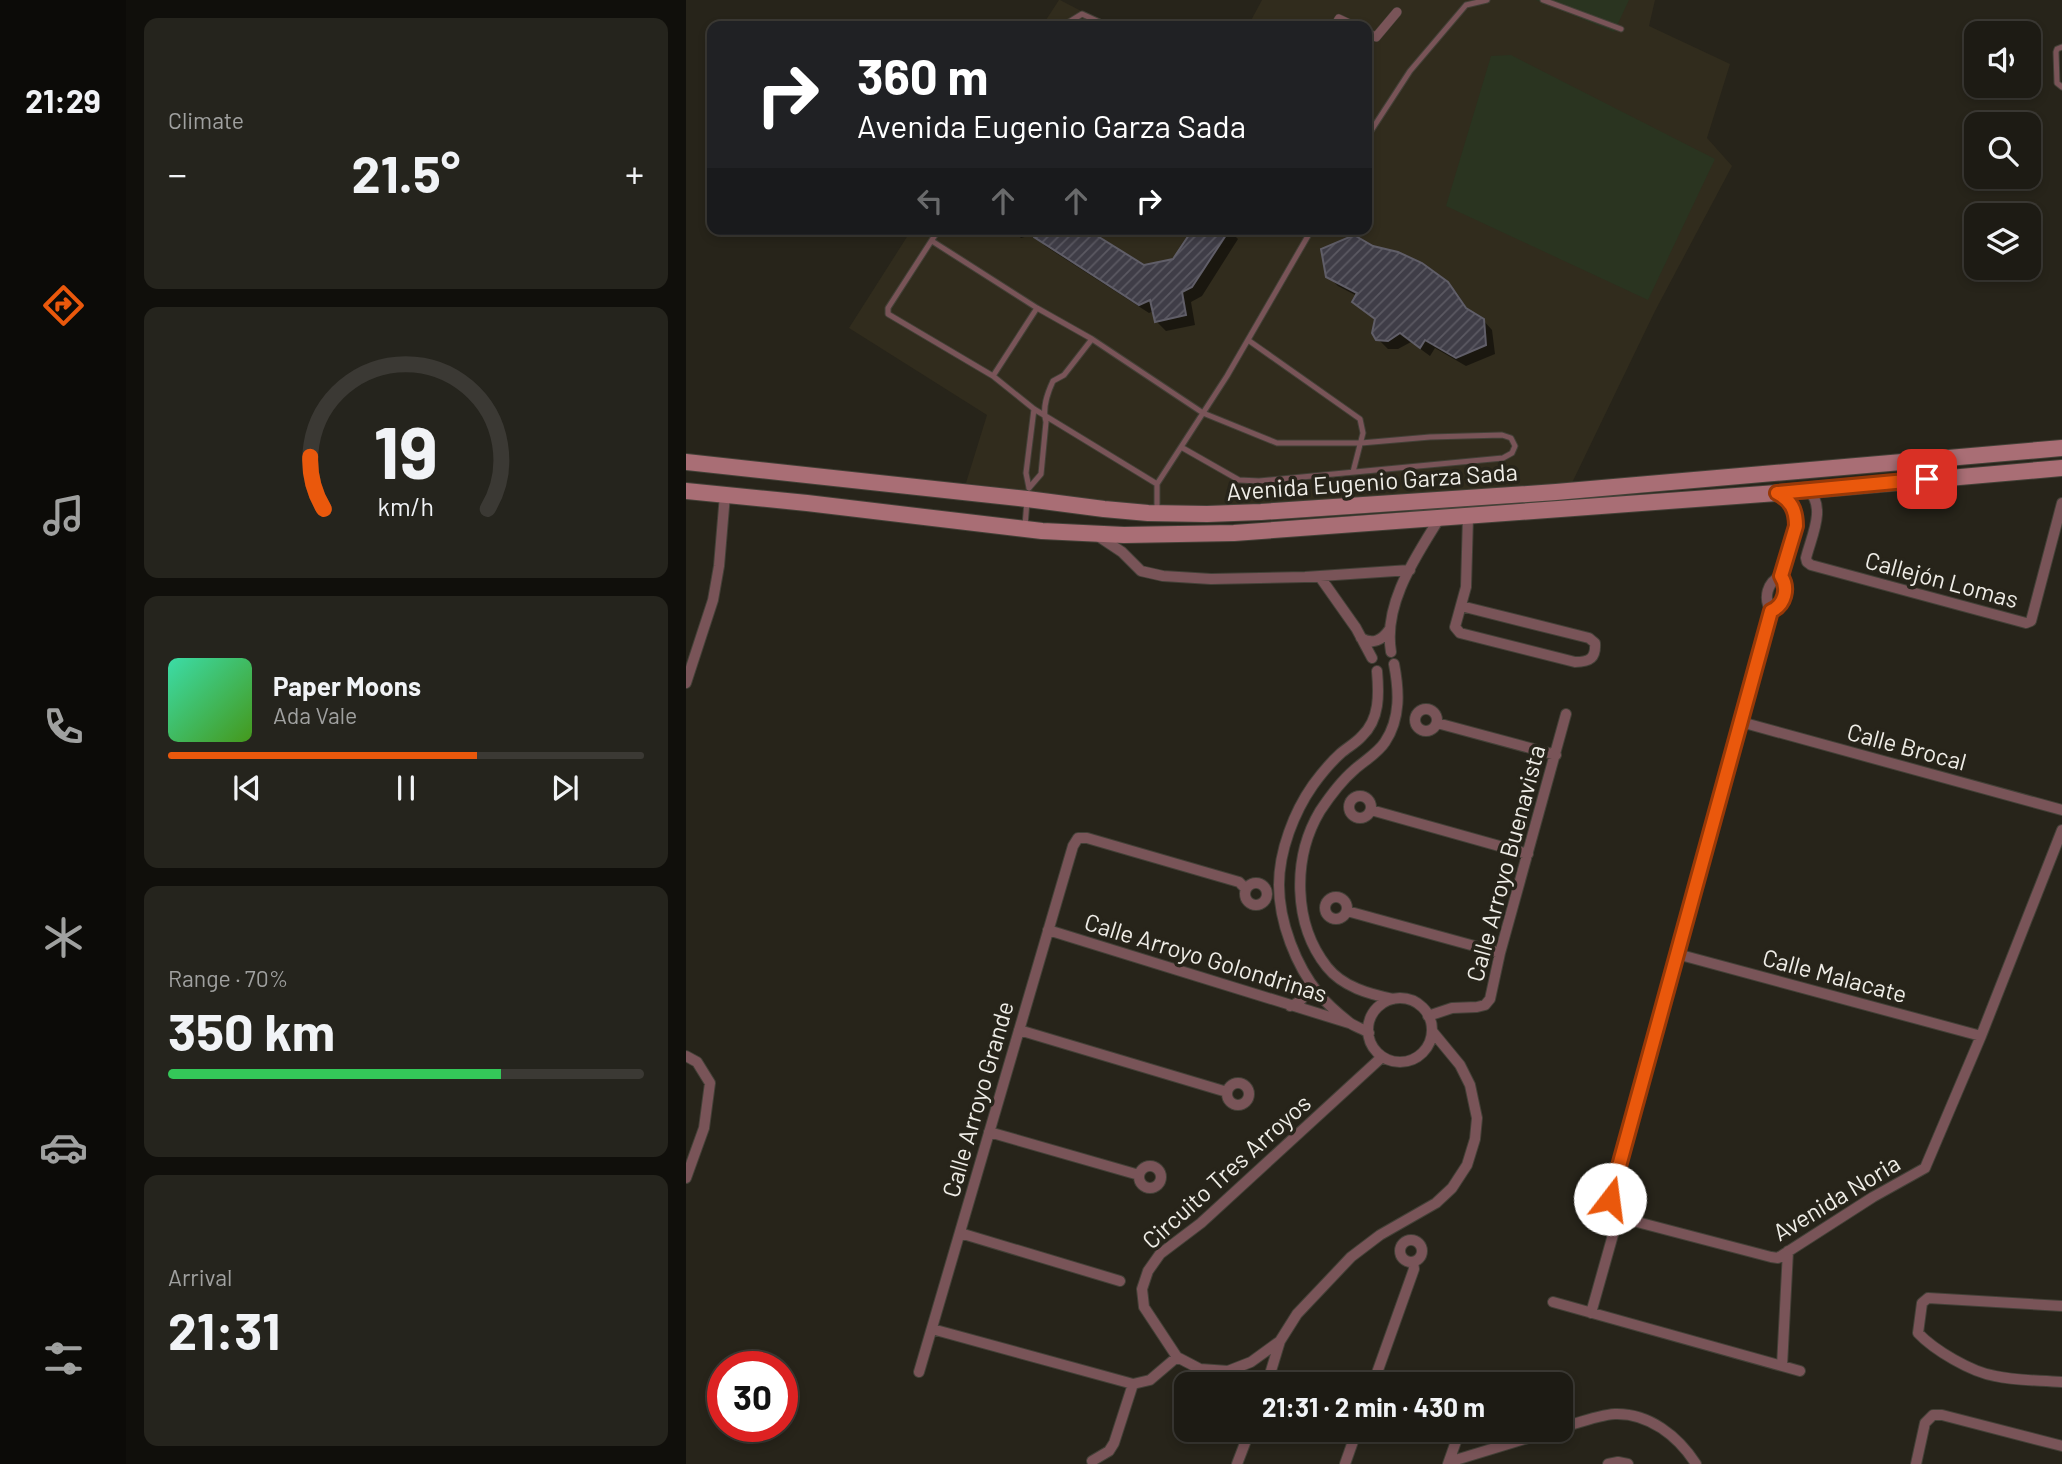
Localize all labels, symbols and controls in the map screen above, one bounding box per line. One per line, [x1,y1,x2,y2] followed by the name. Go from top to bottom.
[1964,21,2041,280] map controls
[1964,21,2041,98] button: sound
[857,46,988,105] text: 360 m
[742,49,833,140] icon: right
[25,81,101,119] text: 21:29
[168,106,244,134] text: Climate
[857,106,1246,144] text: Avenida Eugenio Garza Sada
[1964,112,2041,189] button: search
[352,141,460,203] text: 21.5°
[168,150,187,196] text: −
[625,150,644,196] text: +
[911,182,949,220] icon: left
[984,182,1022,220] icon: ahead
[1057,182,1095,220] icon: ahead
[1130,182,1168,220] icon: right
[1964,203,2041,280] button: layers
[39,281,88,330] icon: directions
[374,406,438,494] text: 19
[1897,449,1957,509] pin
[1225,456,1519,506] street label: Avenida Eugenio Garza Sada
[1908,460,1946,498] icon: arrive
[39,491,88,540] icon: music
[378,491,434,521] text: km/h
[1862,545,2022,613] street label: Callejón Lomas
[273,670,421,701] text: Paper Moons
[273,701,357,729] text: Ada Vale
[39,702,88,751] icon: phone
[1844,716,1970,776] street label: Calle Brocal
[1459,741,1551,985] street label: Calle Arroyo Buenavista
[228,769,266,807] icon: previous
[387,769,425,807] icon: pause
[546,769,584,807] icon: next
[1081,906,1331,1008] street label: Calle Arroyo Golondrinas
[39,913,88,962] icon: climate
[1760,942,1910,1008] street label: Calle Malacate
[168,964,288,992] text: Range · 70%
[935,998,1019,1200] street label: Calle Arroyo Grande
[168,999,335,1061] text: 350 km
[1136,1088,1316,1254] street label: Circuito Tres Arroyos
[39,1123,88,1172] icon: car
[1767,1148,1905,1246] street label: Avenida Noria
[1573,1162,1647,1236] position arrow
[168,1263,232,1291] text: Arrival
[168,1298,280,1360] text: 21:31
[39,1334,88,1383] icon: filters
[707,1351,798,1442] speed limit sign: 30
[1262,1391,1485,1422] text: 21:31 · 2 min · 430 m

